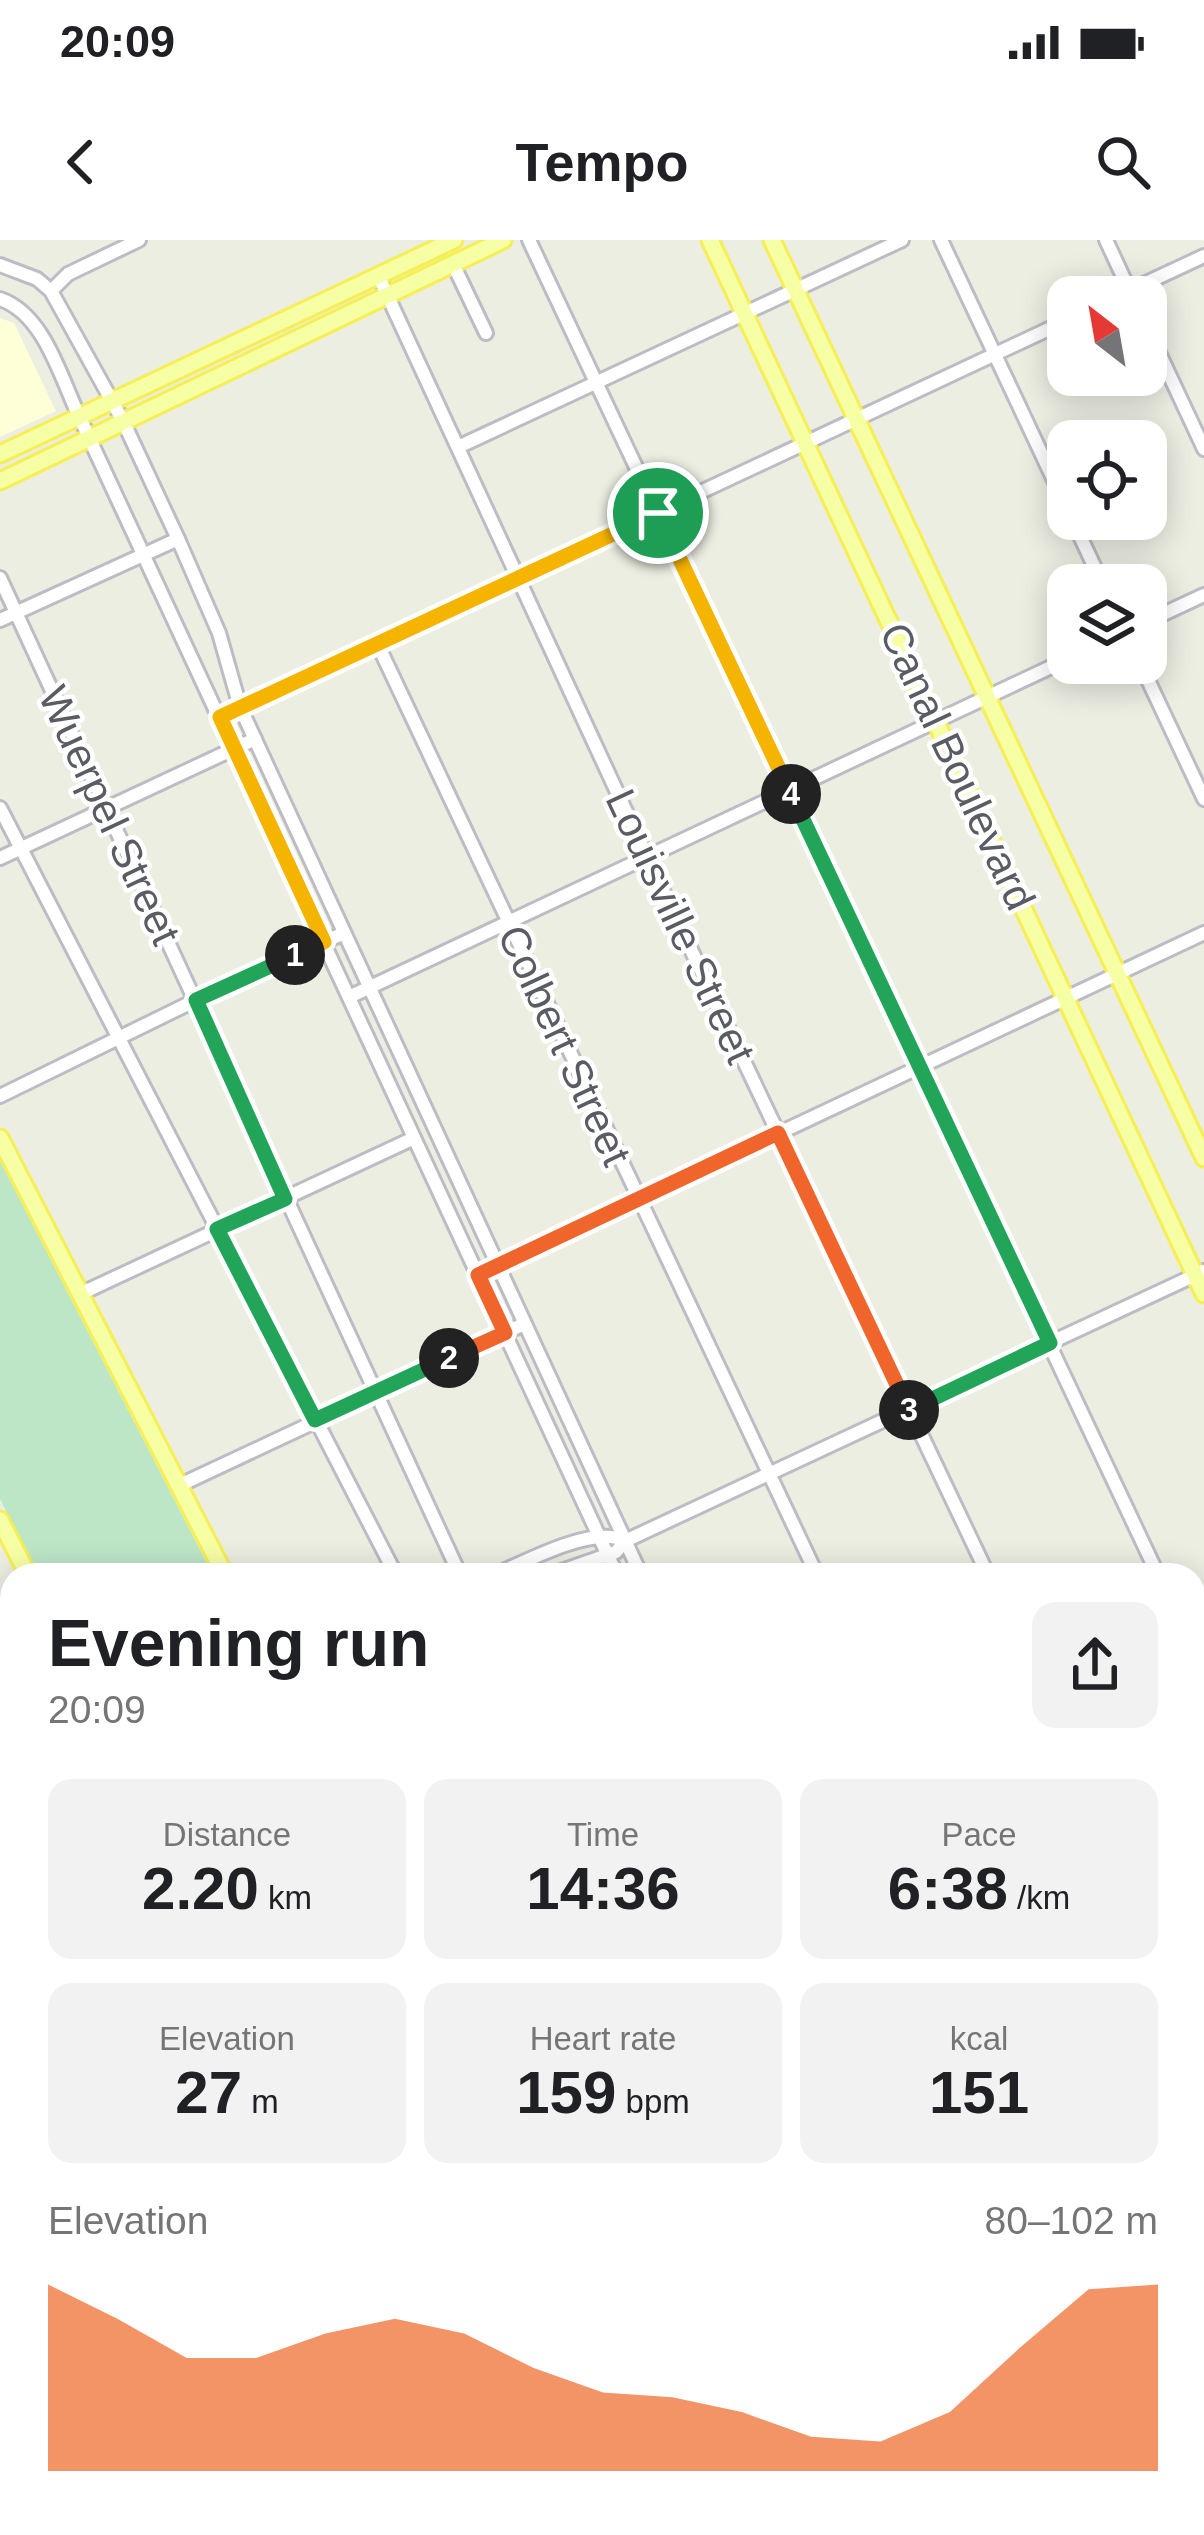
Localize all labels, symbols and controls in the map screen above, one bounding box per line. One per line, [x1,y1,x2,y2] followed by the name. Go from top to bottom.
[60,16,175,67] text: 20:09
[48,129,114,195] icon: back
[1090,129,1156,195] icon: search
[516,132,689,192] text: Tempo
[1047,276,1167,396] north arrow
[1047,276,1167,684] map controls
[1047,420,1167,540] button: locate
[607,462,709,564] pin
[625,480,691,546] icon: arrive
[1047,564,1167,684] button: layers
[871,616,1044,917] street label: Canal Boulevard
[29,679,190,952] street label: Wuerpel Street
[761,764,821,824] pin: 4
[782,775,800,812] text: 4
[597,782,765,1071] street label: Louisville Street
[488,918,641,1173] street label: Colbert Street
[265,925,325,985] pin: 1
[286,936,304,973] text: 1
[419,1328,479,1388] pin: 2
[440,1339,458,1376] text: 2
[879,1380,939,1440] pin: 3
[900,1391,918,1428] text: 3
[1032,1602,1158,1728] button: share
[48,1606,429,1680] text: Evening run
[48,1688,146,1731] text: 20:09
[163,1816,291,1853] text: Distance
[567,1816,639,1853] text: Time
[941,1816,1017,1853] text: Pace
[142,1855,259,1922] text: 2.20
[526,1855,680,1922] text: 14:36
[888,1855,1008,1922] text: 6:38
[259,1879,312,1916] text: km
[1008,1879,1070,1916] text: /km
[159,2020,295,2057] text: Elevation
[530,2020,676,2057] text: Heart rate
[950,2020,1008,2057] text: kcal
[175,2059,242,2126] text: 27
[516,2059,616,2126] text: 159
[929,2059,1029,2126] text: 151
[242,2083,279,2120] text: m
[616,2083,690,2120] text: bpm
[48,2199,208,2242] text: Elevation
[985,2199,1158,2242] text: 80–102 m

